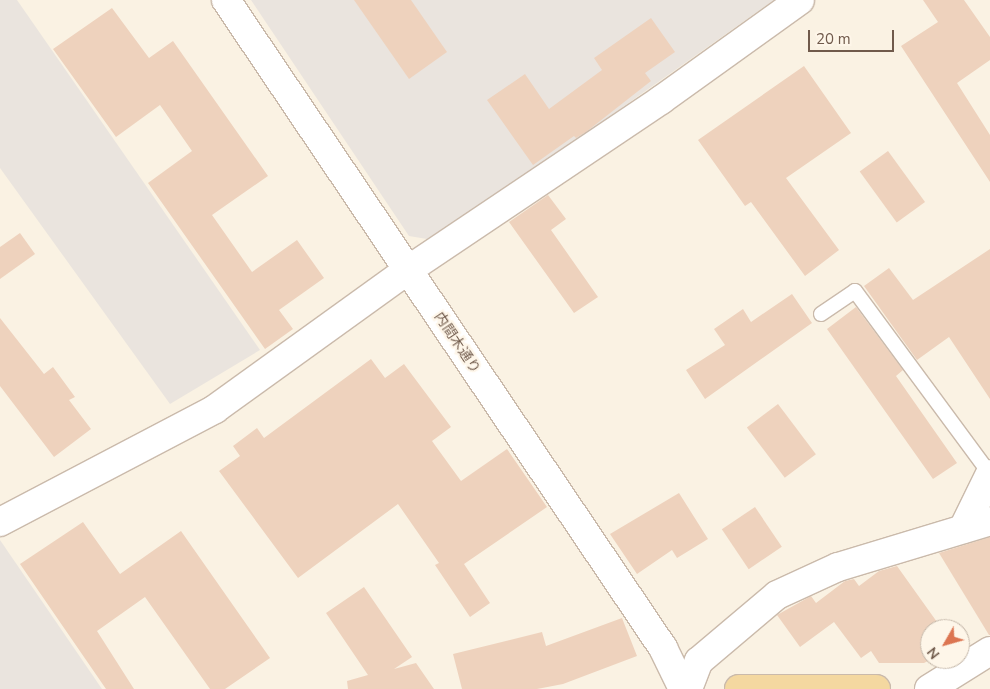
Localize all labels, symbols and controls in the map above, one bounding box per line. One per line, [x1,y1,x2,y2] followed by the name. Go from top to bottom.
[810,20,896,52] scale bar
[816,29,851,49] text: 20 m
[430,309,484,377] street label: 内間木通り
[920,619,970,669] north arrow
[923,643,944,663] text: N

